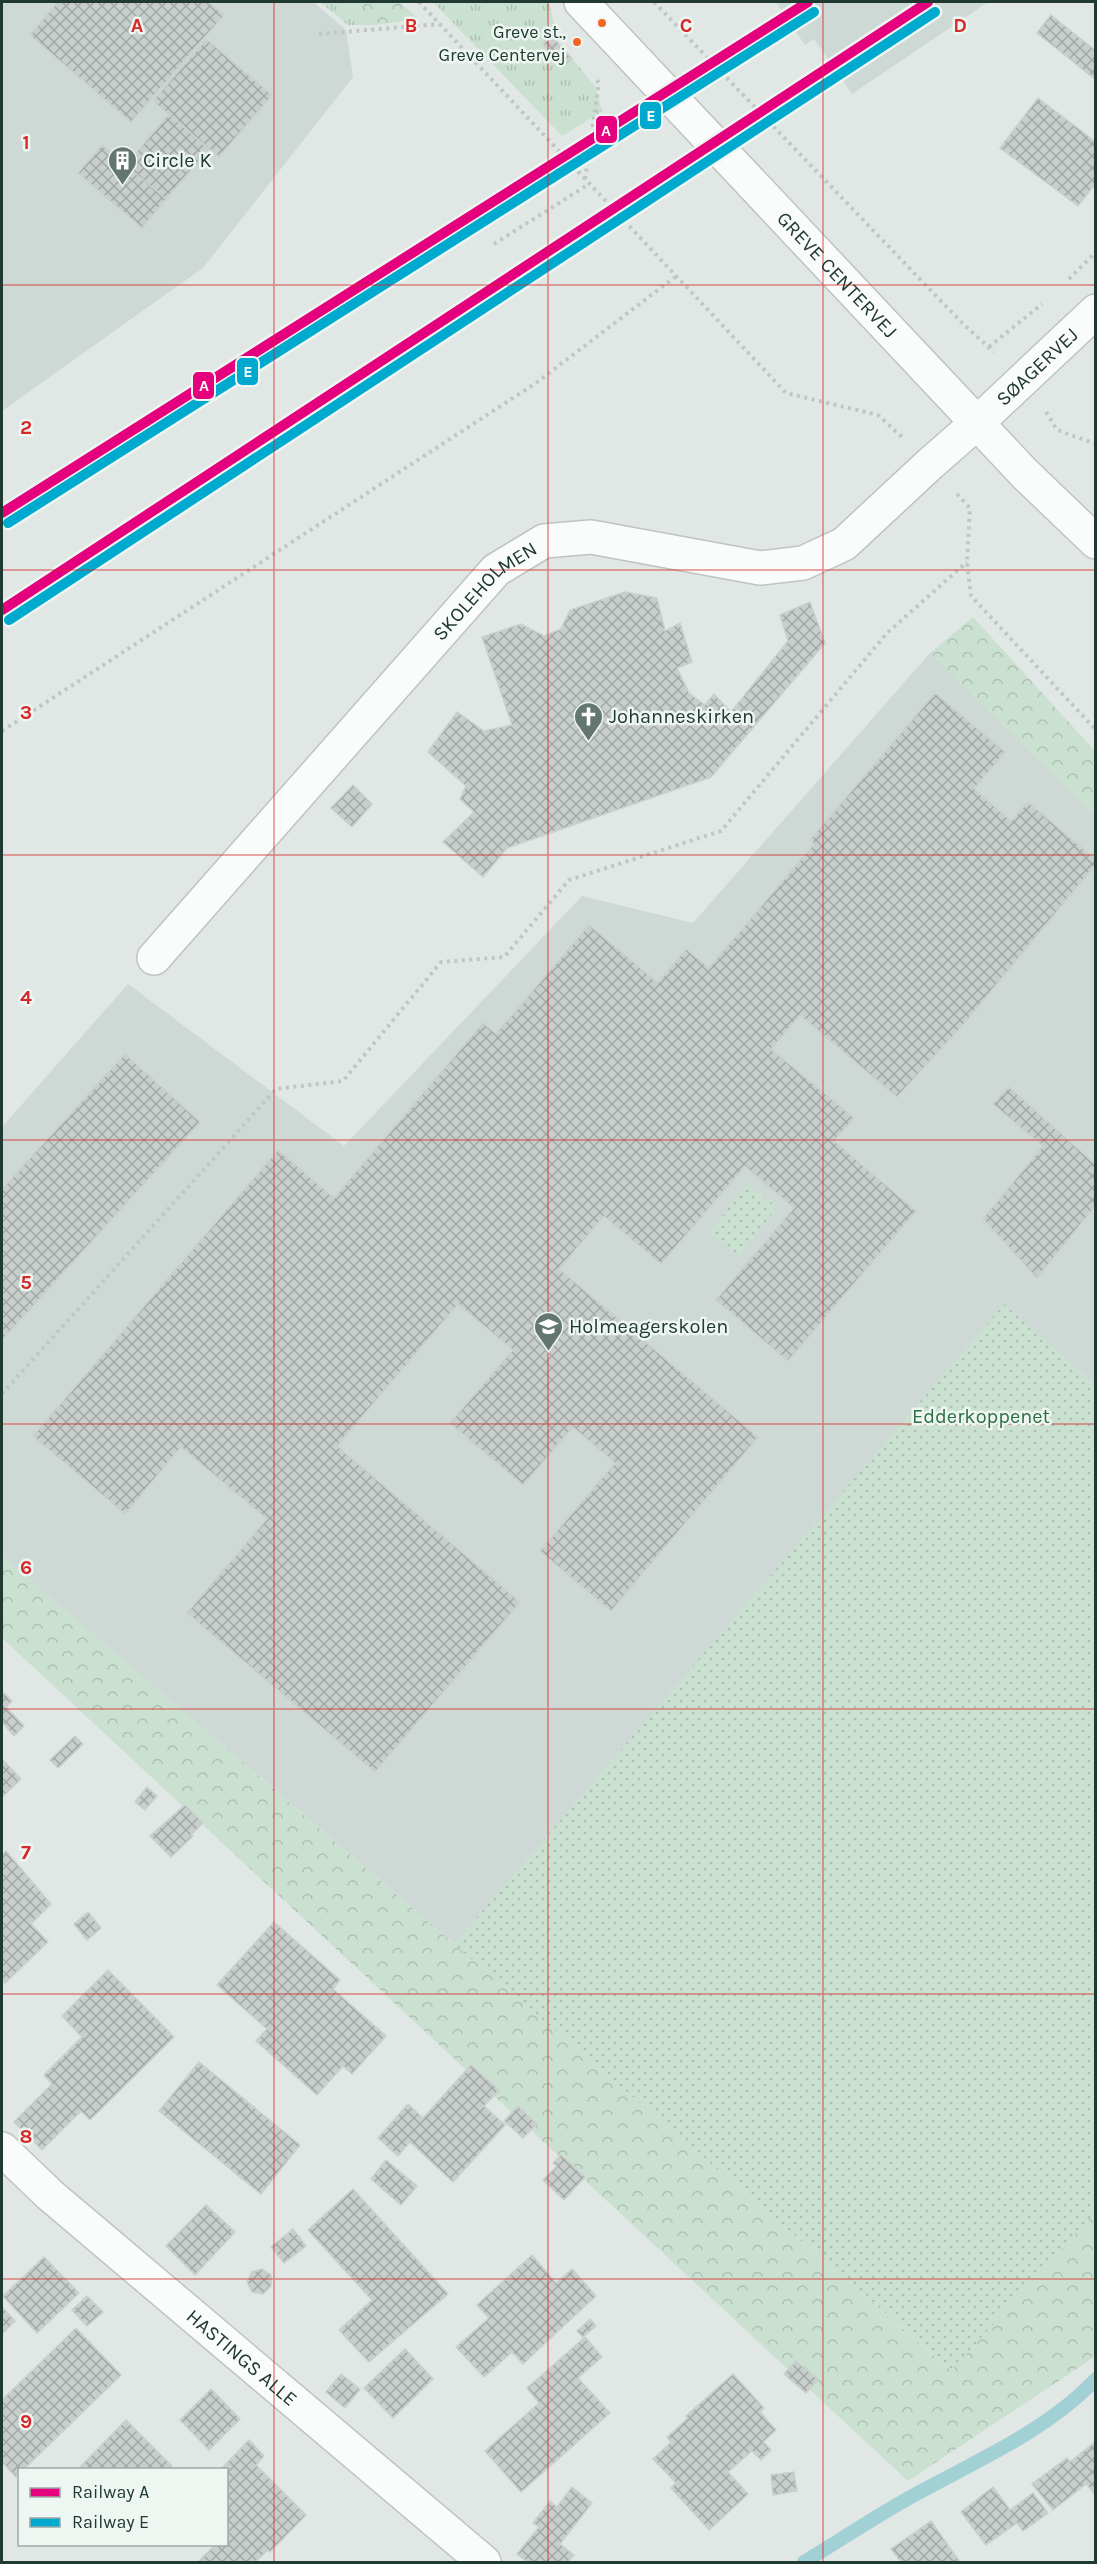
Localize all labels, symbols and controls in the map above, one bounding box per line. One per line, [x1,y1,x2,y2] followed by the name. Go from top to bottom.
[131,14,144,37] text: A
[405,14,417,37] text: B
[680,14,692,37] text: C
[953,14,967,37] text: D
[596,17,608,29] unlabelled marker
[439,21,566,66] place label: Greve st., Greve Centervej
[571,36,583,48] marker: Greve st., Greve Centervej
[639,101,662,130] line badge: E
[646,106,656,125] text: E
[595,115,618,144] line badge: A
[601,121,611,140] text: A
[22,131,30,154] text: 1
[106,144,138,186] building icon: Circle K
[143,149,212,172] place label: Circle K
[772,206,902,342] street label: GREVE CENTERVEJ
[991,323,1083,410] street label: SØAGERVEJ
[236,357,259,386] line badge: E
[243,362,253,381] text: E
[192,371,215,400] line badge: A
[199,376,209,395] text: A
[20,416,32,439] text: 2
[428,537,541,645] street label: SKOLEHOLMEN
[572,700,604,742] church icon: Johanneskirken
[20,701,32,724] text: 3
[609,705,754,728] place label: Johanneskirken
[20,986,32,1009] text: 4
[20,1271,32,1294] text: 5
[532,1310,564,1352] school or university icon: Holmeagerskolen
[569,1315,728,1338] place label: Holmeagerskolen
[912,1405,1051,1428] park label: Edderkoppenet
[20,1556,32,1579] text: 6
[21,1841,31,1864] text: 7
[20,2125,32,2148] text: 8
[182,2304,302,2411] street label: HASTINGS ALLE
[20,2410,32,2433] text: 9
[18,2468,228,2546] legend
[72,2481,149,2503] text: Railway A
[72,2511,149,2533] text: Railway E

